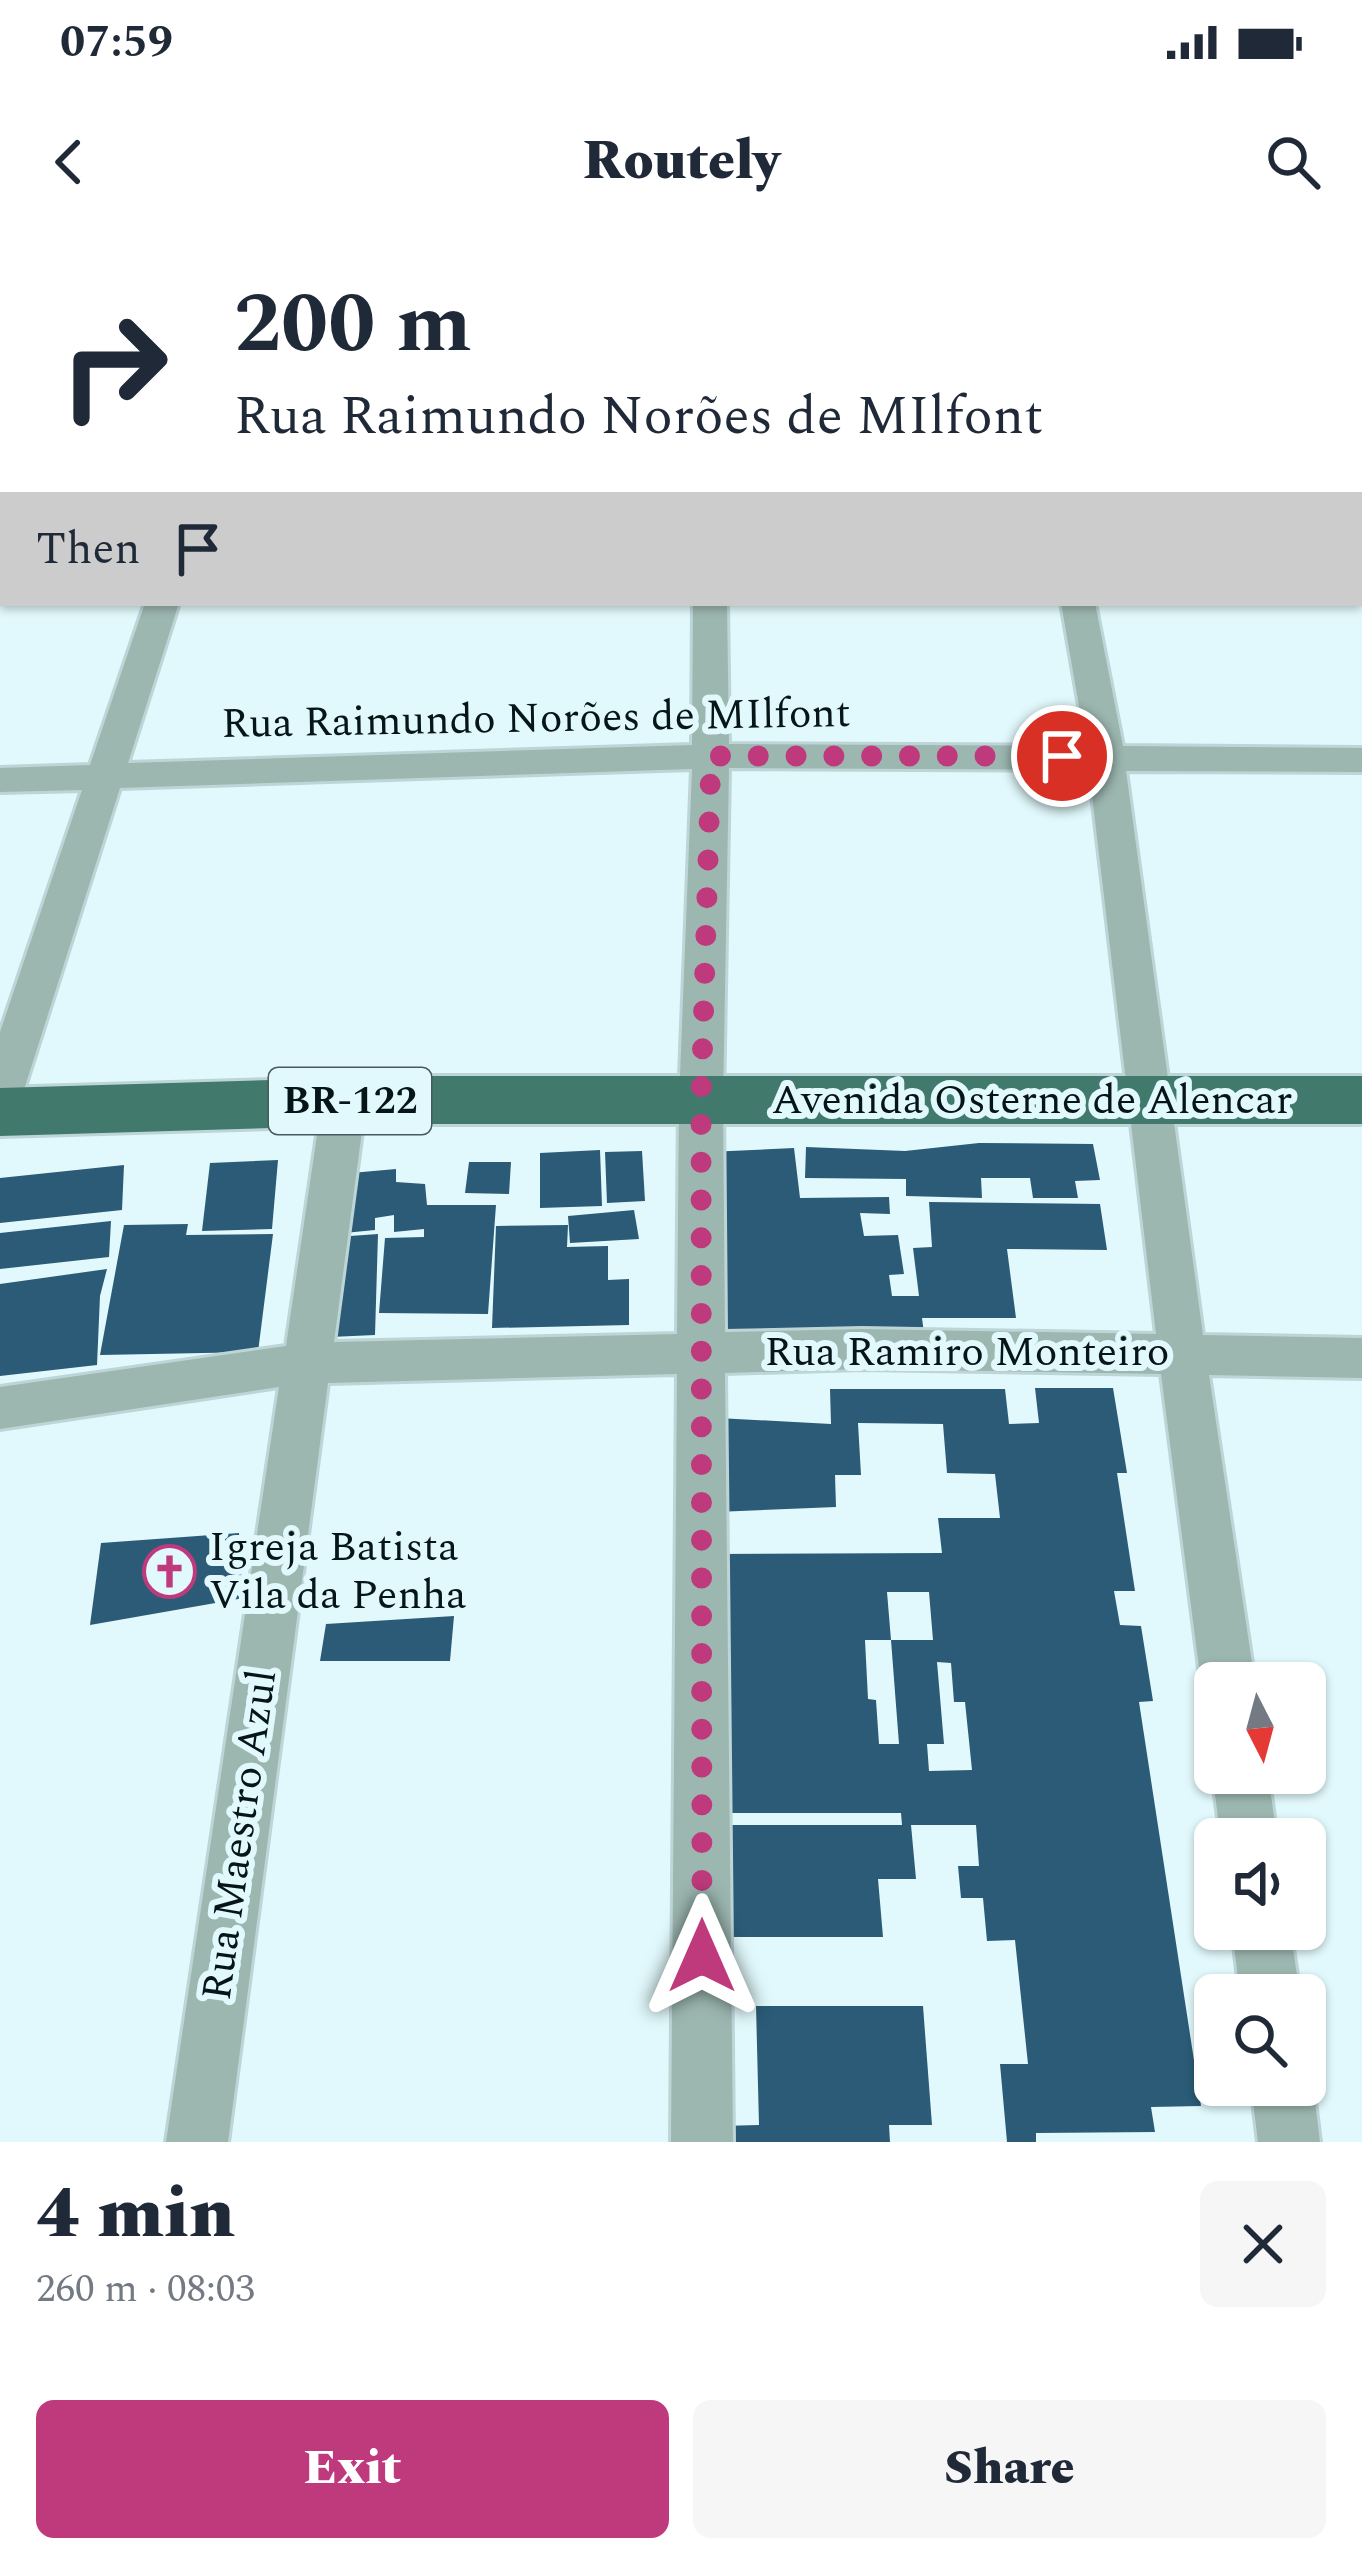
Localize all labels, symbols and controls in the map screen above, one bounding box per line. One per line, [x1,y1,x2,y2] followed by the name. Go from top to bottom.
[60,8,173,77] text: 07:59
[583,121,779,203] text: Routely
[36,129,102,195] icon: back
[1260,129,1326,195] icon: search
[234,261,472,389] text: 200 m
[36,288,192,444] icon: right
[234,376,1043,458] text: Rua Raimundo Norões de MIlfont
[36,515,141,584] text: Then
[165,516,231,582] icon: arrive
[221,682,851,756] street label: Rua Raimundo Norões de MIlfont
[1011,705,1113,807] pin
[1029,723,1095,789] icon: arrive
[269,1068,431,1134] road number: BR-122
[772,1069,1292,1132] street label: Avenida Osterne de Alencar
[764,1321,1170,1384] street label: Rua Ramiro Monteiro
[209,1516,467,1627] place label: Igreja Batista Vila da Penha
[142,1543,198,1599] church icon: Igreja Batista Vila da Penha
[1194,1662,1326,1794] north arrow
[1194,1662,1326,2106] map controls
[186,1666,294,2004] street label: Rua Maestro Azul
[1194,1818,1326,1950] button: sound
[639,1893,765,2019] position arrow
[1194,1974,1326,2106] button: search
[36,2160,235,2269] text: 4 min
[1200,2181,1326,2307] button: close
[36,2260,255,2319] text: 260 m · 08:03
[36,2400,669,2538] button: Exit
[693,2400,1326,2538] button: Share

